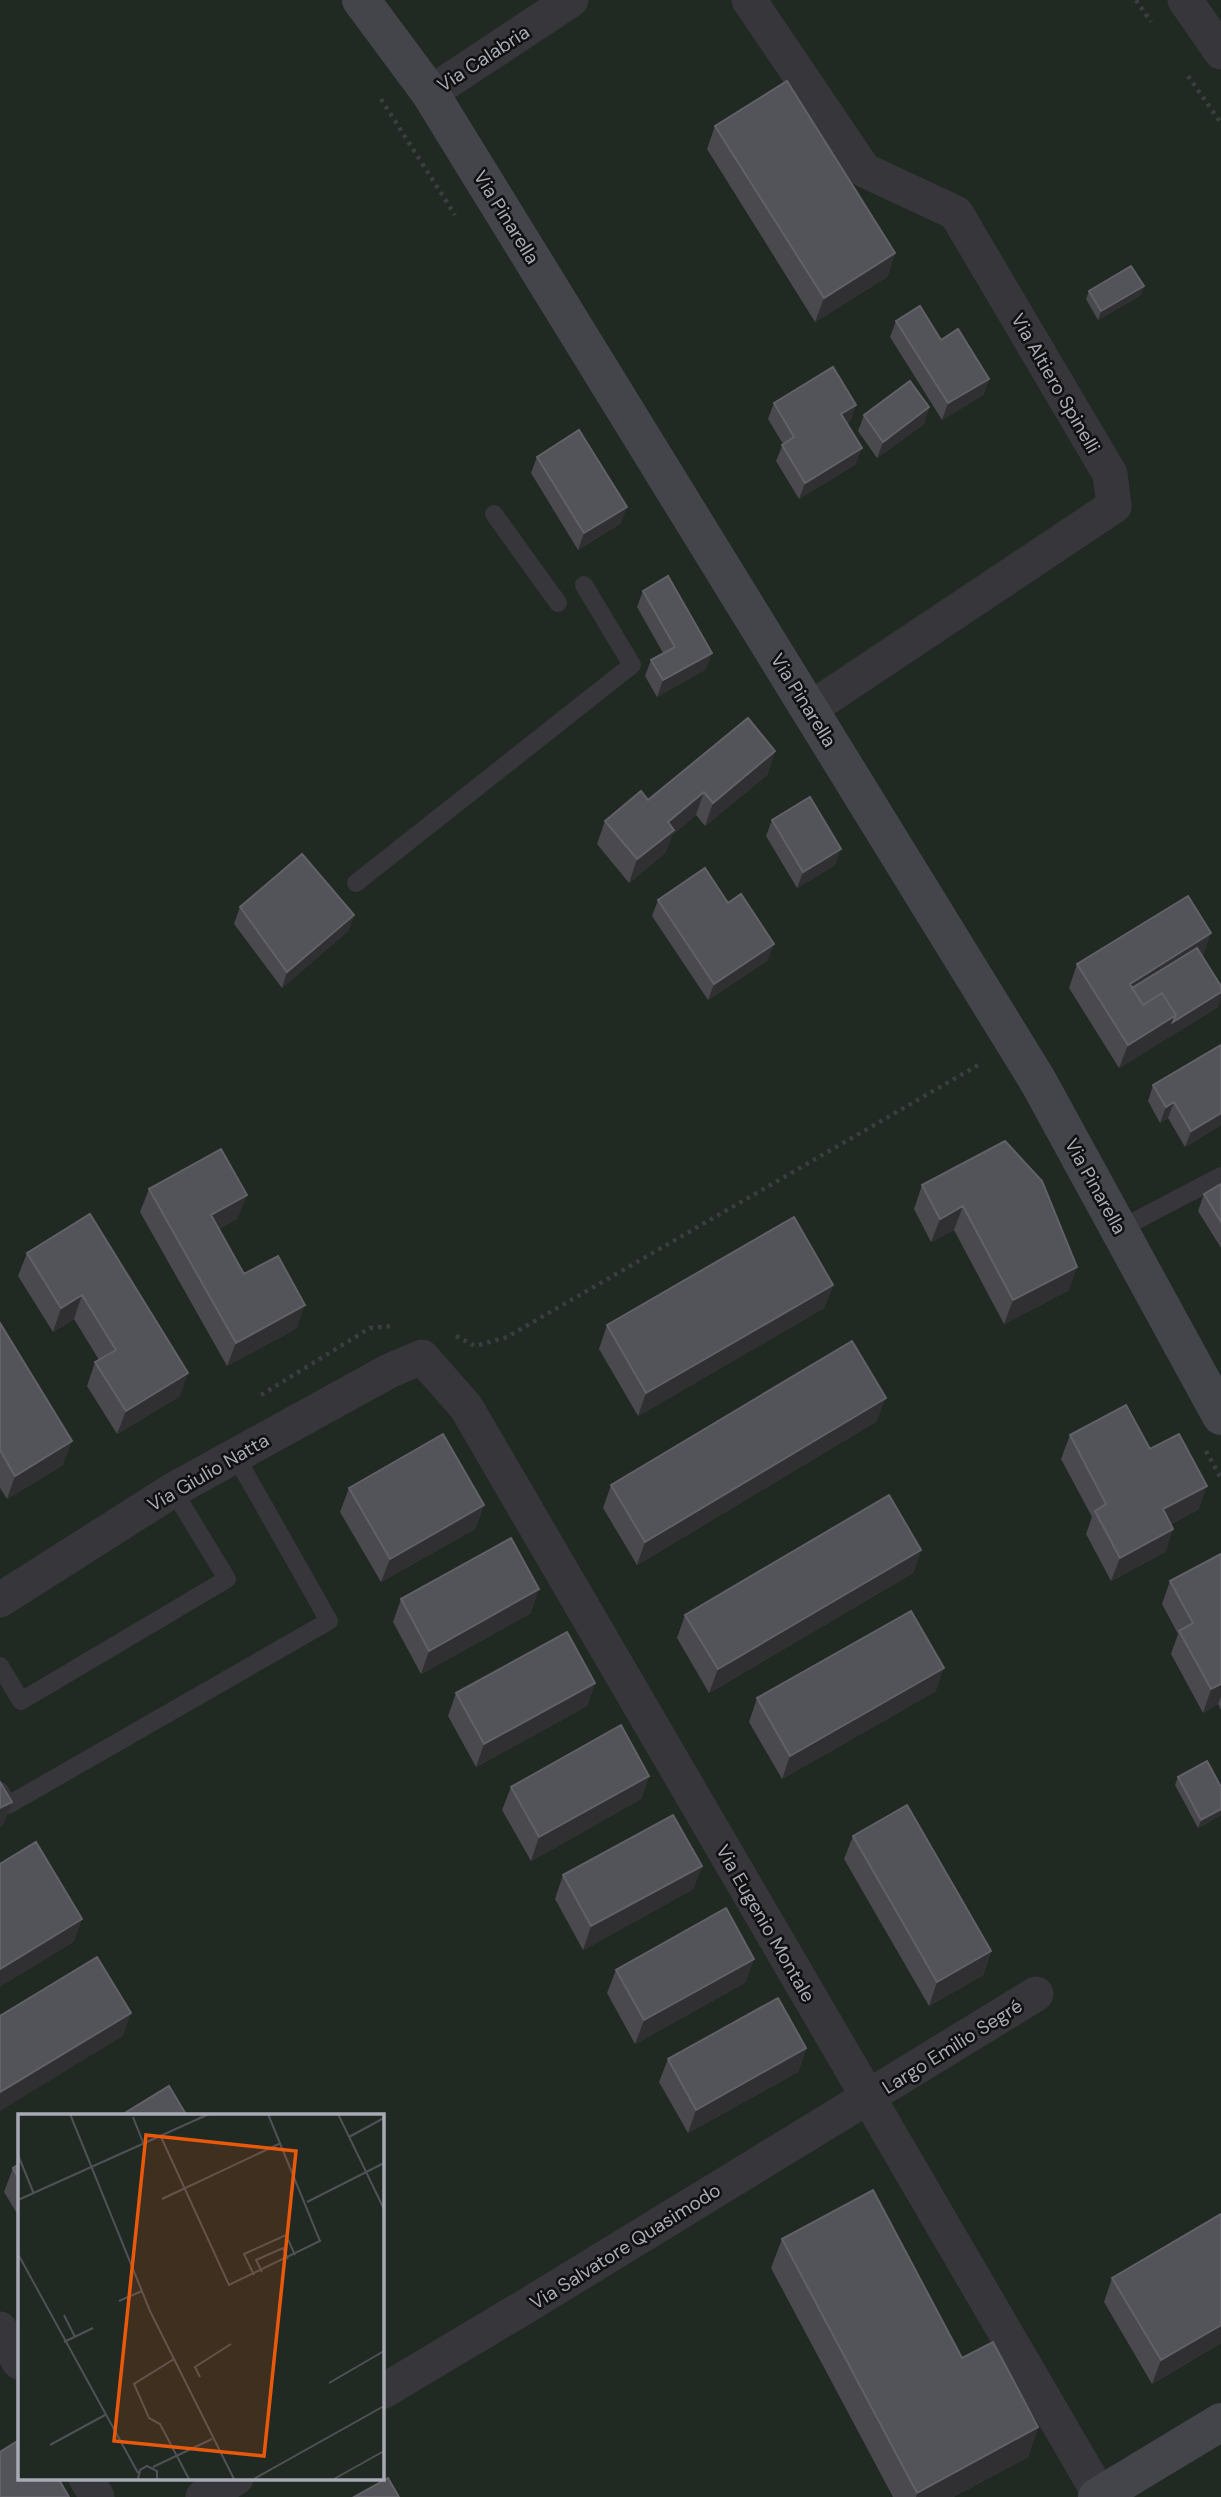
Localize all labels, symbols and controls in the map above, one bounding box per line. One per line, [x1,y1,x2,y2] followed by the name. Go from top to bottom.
[432,19,534,98] street label: Via Calabria
[468,166,545,269] street label: Via Pinarella
[1005,309,1106,458] street label: Via Altiero Spinelli
[765,649,842,752] street label: Via Pinarella
[1059,1134,1132,1239] street label: Via Pinarella
[143,1428,273,1517] street label: Via Giulio Natta
[710,1840,821,2007] street label: Via Eugenio Montale
[877,1993,1027,2100] street label: Largo Emilio Segré
[18,2114,383,2480] inset map
[525,2177,725,2315] street label: Via Salvatore Quasimodo

